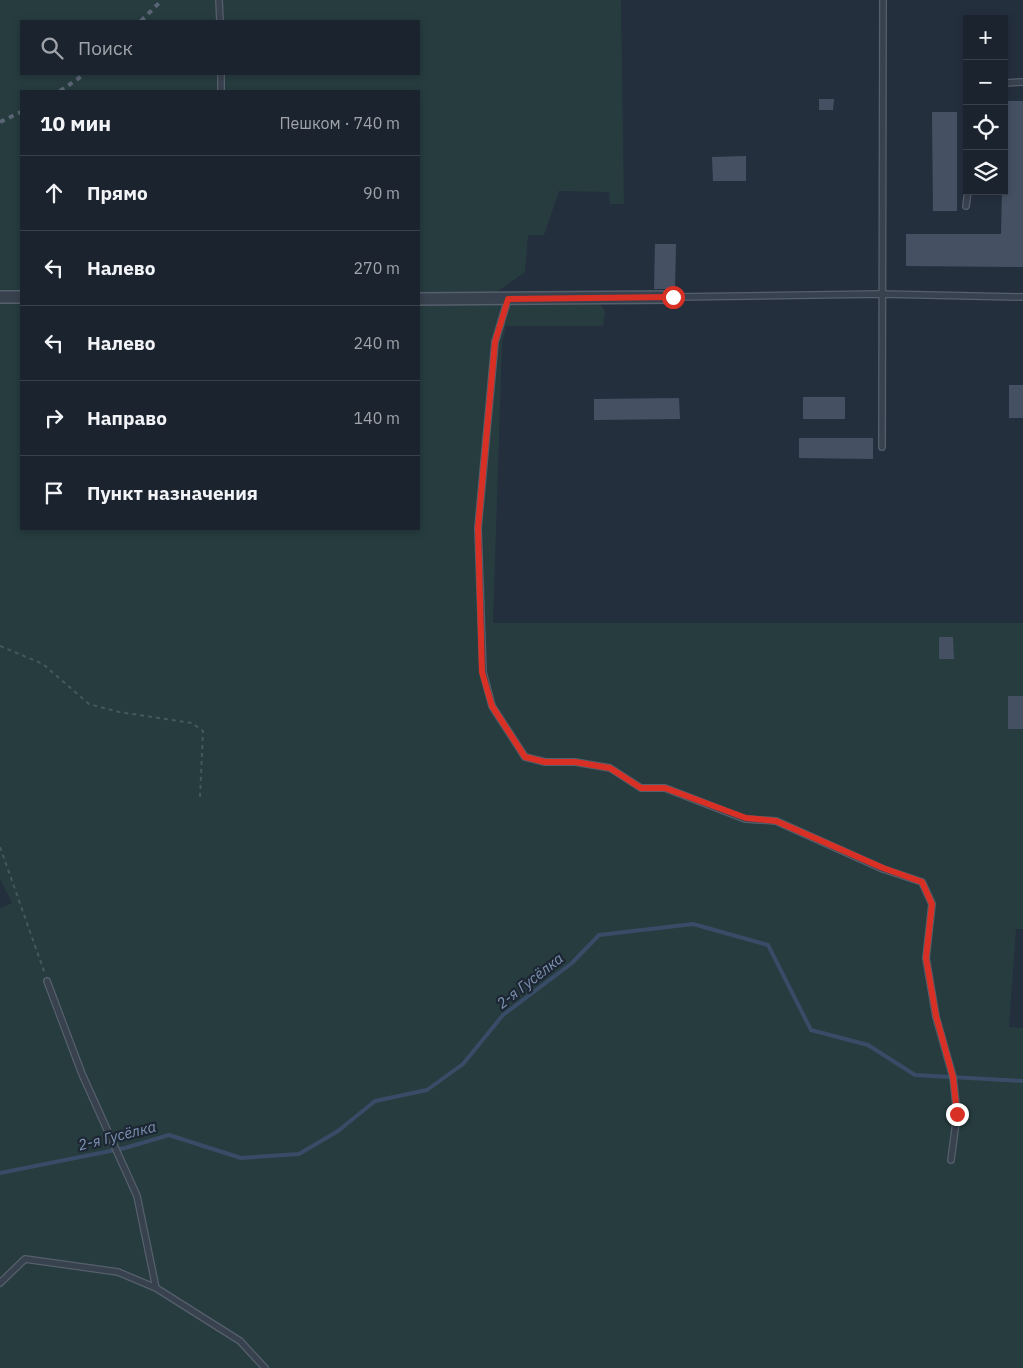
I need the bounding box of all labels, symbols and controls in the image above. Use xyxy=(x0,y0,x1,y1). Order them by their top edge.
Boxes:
map controls xyxy=(963,15,1008,195)
button: + xyxy=(963,15,1008,60)
search box xyxy=(20,20,420,75)
icon: search xyxy=(38,34,66,62)
text: Поиск xyxy=(78,36,133,60)
button: − xyxy=(963,60,1008,105)
button: locate xyxy=(963,105,1008,150)
text: 10 мин xyxy=(40,109,111,137)
text: Пешком · 740 m xyxy=(279,113,400,133)
button: layers xyxy=(963,150,1008,195)
icon: ahead xyxy=(40,179,68,207)
text: Прямо xyxy=(87,181,148,205)
text: 90 m xyxy=(363,183,400,203)
icon: left xyxy=(40,254,68,282)
text: Налево xyxy=(87,256,156,280)
text: 270 m xyxy=(353,258,400,278)
route start xyxy=(662,286,685,309)
icon: left xyxy=(40,329,68,357)
text: Налево xyxy=(87,331,156,355)
text: 240 m xyxy=(353,333,400,353)
icon: right xyxy=(40,404,68,432)
text: Направо xyxy=(87,406,167,430)
text: 140 m xyxy=(353,408,400,428)
icon: arrive xyxy=(40,479,68,507)
text: Пункт назначения xyxy=(87,481,258,505)
water label: 2-я Гусёлка xyxy=(492,948,567,1013)
route end xyxy=(946,1103,969,1126)
water label: 2-я Гусёлка xyxy=(76,1117,158,1154)

